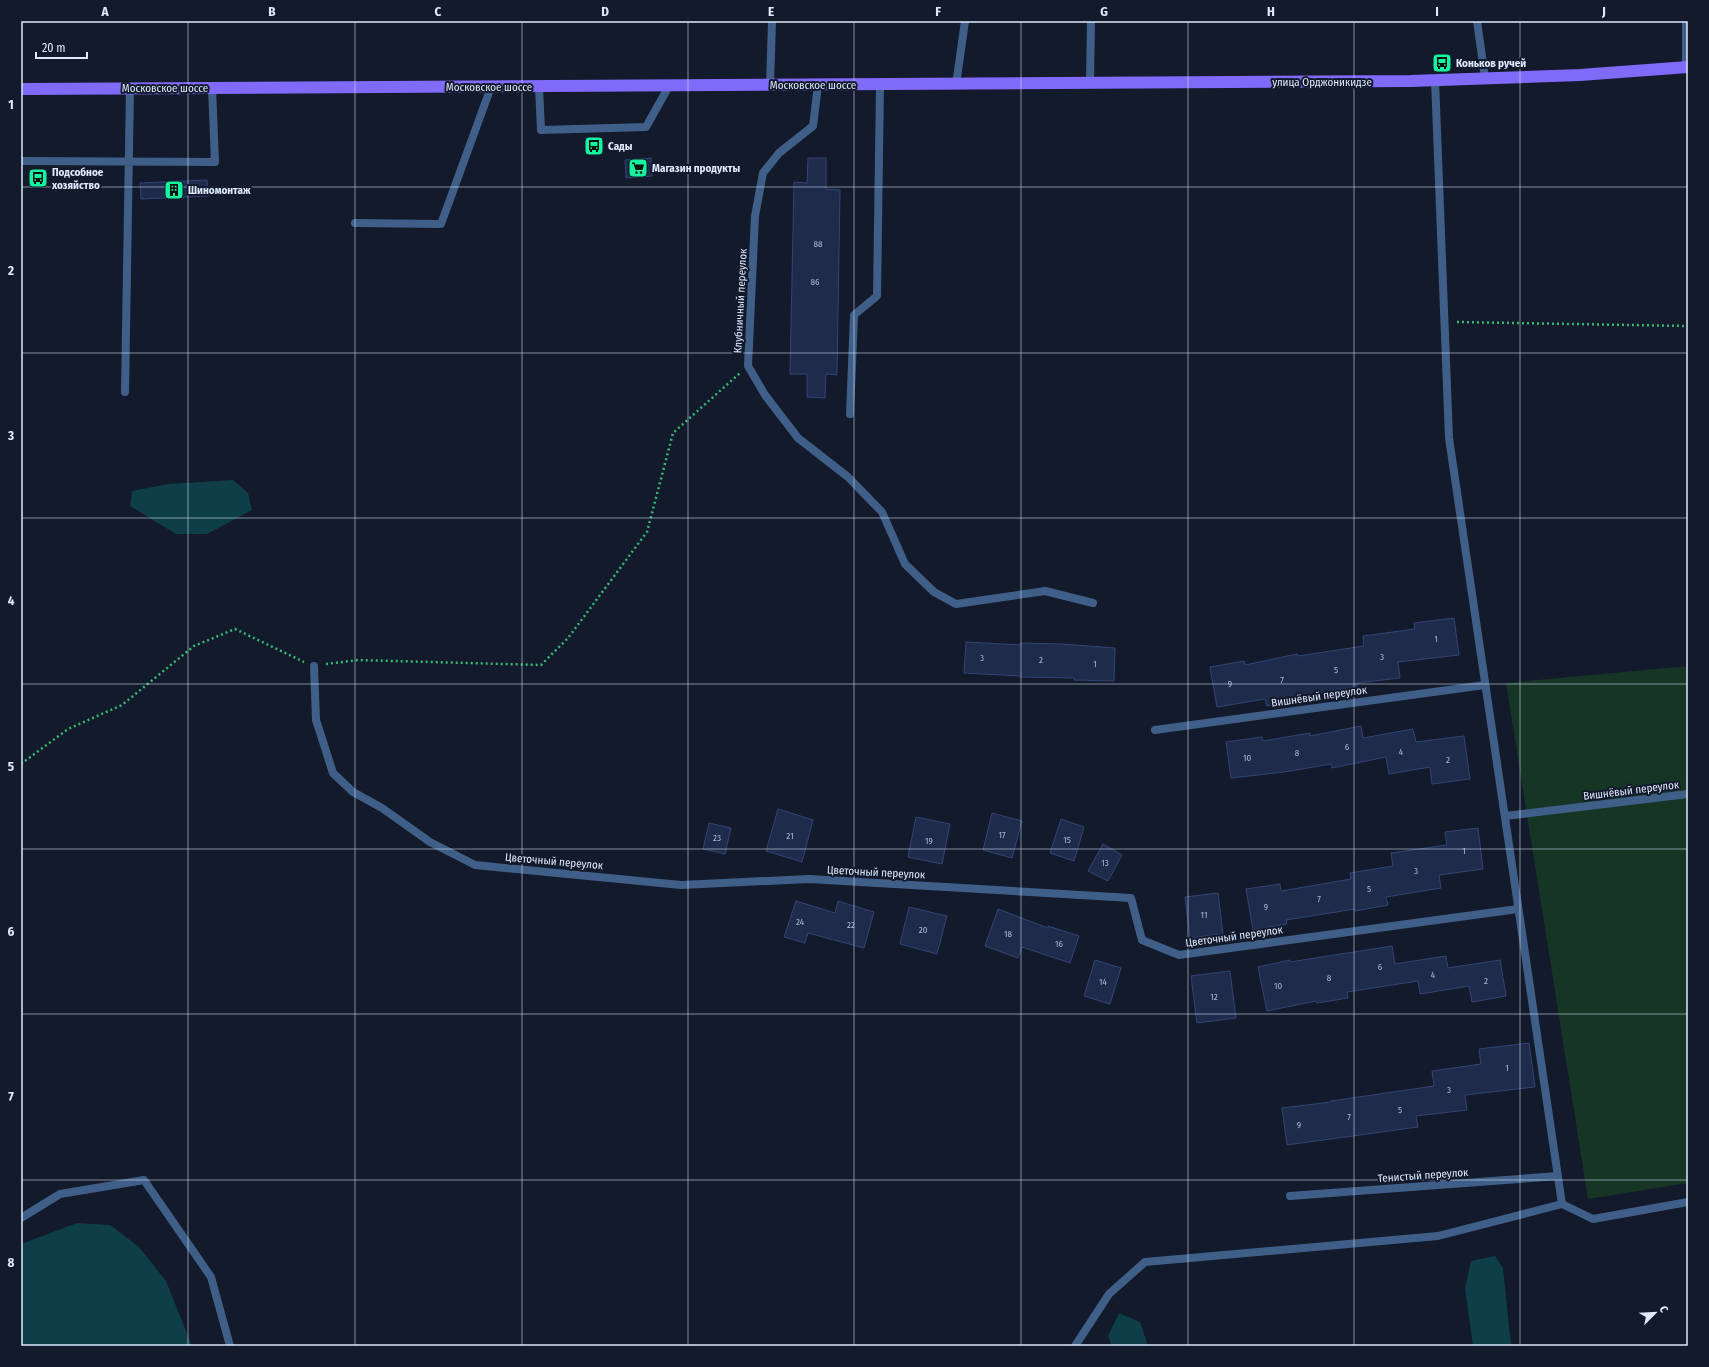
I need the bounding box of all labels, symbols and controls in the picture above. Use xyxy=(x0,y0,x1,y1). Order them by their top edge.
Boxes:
text: A xyxy=(100,4,109,19)
text: B xyxy=(268,4,276,19)
text: C xyxy=(435,4,442,19)
text: D xyxy=(601,4,609,19)
text: E xyxy=(768,4,774,19)
text: F xyxy=(935,4,941,19)
text: G xyxy=(1100,4,1108,19)
text: H xyxy=(1267,4,1275,19)
text: I xyxy=(1435,4,1439,19)
text: J xyxy=(1601,4,1606,19)
scale bar xyxy=(36,34,87,60)
text: 20 m xyxy=(42,41,66,55)
bus stop icon: Коньков ручей xyxy=(1431,52,1453,74)
place label: Коньков ручей xyxy=(1456,57,1526,70)
street label: улица Орджоникидзе xyxy=(1272,76,1372,89)
street label: Московское шоссе xyxy=(770,79,856,92)
street label: Московское шоссе xyxy=(446,81,532,94)
street label: Московское шоссе xyxy=(122,82,208,95)
text: 1 xyxy=(8,97,14,112)
bus stop icon: Сады xyxy=(583,135,605,157)
place label: Сады xyxy=(608,140,633,153)
supermarket icon: Магазин продукты xyxy=(627,157,649,179)
place label: Магазин продукты xyxy=(652,162,740,175)
place label: Подсобное хозяйство xyxy=(51,166,104,192)
bus stop icon: Подсобное хозяйство xyxy=(27,167,49,189)
building icon: Шиномонтаж xyxy=(163,179,185,201)
place label: Шиномонтаж xyxy=(188,184,251,197)
house number: 88 xyxy=(813,239,823,249)
street label: Клубничный переулок xyxy=(731,247,750,354)
text: 2 xyxy=(7,263,14,278)
house number: 86 xyxy=(811,277,820,287)
text: 3 xyxy=(7,428,14,443)
text: 4 xyxy=(8,593,15,608)
house number: 1 xyxy=(1434,634,1438,644)
house number: 3 xyxy=(1380,652,1384,662)
house number: 3 xyxy=(980,653,984,663)
house number: 2 xyxy=(1039,655,1043,665)
house number: 1 xyxy=(1093,659,1097,669)
house number: 5 xyxy=(1334,665,1338,675)
house number: 7 xyxy=(1280,675,1284,685)
house number: 9 xyxy=(1228,679,1232,689)
street label: Вишнёвый переулок xyxy=(1270,683,1368,710)
house number: 6 xyxy=(1345,742,1350,752)
house number: 4 xyxy=(1399,747,1404,757)
house number: 8 xyxy=(1295,748,1300,758)
house number: 10 xyxy=(1243,753,1251,763)
house number: 2 xyxy=(1446,755,1450,765)
text: 5 xyxy=(8,759,14,774)
street label: Вишнёвый переулок xyxy=(1582,778,1680,803)
house number: 17 xyxy=(998,830,1006,840)
house number: 21 xyxy=(786,831,794,841)
house number: 23 xyxy=(713,833,721,843)
house number: 15 xyxy=(1063,835,1071,845)
house number: 19 xyxy=(925,836,933,846)
house number: 1 xyxy=(1462,846,1466,856)
street label: Цветочный переулок xyxy=(504,851,604,872)
house number: 13 xyxy=(1101,858,1109,868)
street label: Цветочный переулок xyxy=(827,863,926,882)
house number: 3 xyxy=(1414,866,1418,876)
house number: 5 xyxy=(1367,884,1371,894)
house number: 7 xyxy=(1317,894,1321,904)
house number: 9 xyxy=(1264,902,1268,912)
house number: 11 xyxy=(1201,910,1207,920)
house number: 24 xyxy=(796,917,805,927)
house number: 22 xyxy=(847,920,855,930)
street label: Цветочный переулок xyxy=(1185,923,1284,950)
text: 6 xyxy=(8,924,15,939)
house number: 20 xyxy=(919,925,928,935)
house number: 18 xyxy=(1004,929,1013,939)
house number: 16 xyxy=(1055,939,1064,949)
house number: 6 xyxy=(1378,962,1383,972)
house number: 4 xyxy=(1431,970,1436,980)
house number: 8 xyxy=(1327,973,1332,983)
house number: 2 xyxy=(1484,976,1488,986)
house number: 14 xyxy=(1099,977,1108,987)
house number: 10 xyxy=(1274,981,1282,991)
house number: 12 xyxy=(1210,992,1218,1002)
house number: 1 xyxy=(1505,1063,1509,1073)
house number: 3 xyxy=(1447,1085,1451,1095)
text: 7 xyxy=(8,1089,14,1104)
house number: 5 xyxy=(1398,1105,1402,1115)
house number: 7 xyxy=(1347,1112,1351,1122)
house number: 9 xyxy=(1297,1120,1301,1130)
street label: Тенистый переулок xyxy=(1377,1166,1469,1185)
text: 8 xyxy=(8,1255,15,1270)
north arrow xyxy=(1635,1293,1675,1333)
text: С xyxy=(1657,1304,1671,1315)

